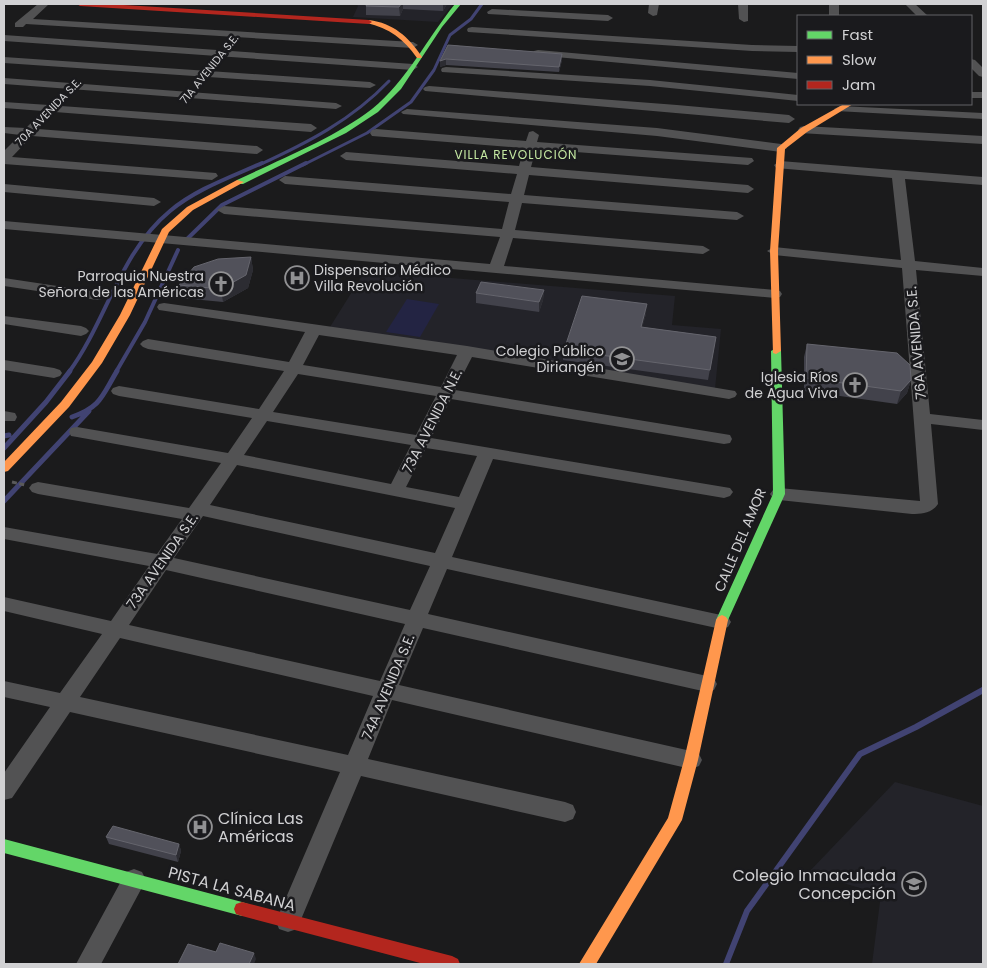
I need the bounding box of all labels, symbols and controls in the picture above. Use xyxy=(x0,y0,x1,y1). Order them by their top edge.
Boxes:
legend xyxy=(797,15,972,105)
text: Fast xyxy=(842,24,873,45)
street label: 71A AVENIDA S.E. xyxy=(176,31,242,107)
text: Slow xyxy=(842,49,877,70)
street label: 70A AVENIDA S.E. xyxy=(11,74,85,150)
text: Jam xyxy=(842,74,876,95)
district label: VILLA REVOLUCIÓN xyxy=(454,146,578,163)
place label: Dispensario Médico Villa Revolución xyxy=(314,260,451,296)
hospital icon: Dispensario Médico Villa Revolución xyxy=(284,265,310,291)
place label: Parroquia Nuestra Señora de las Américas xyxy=(38,266,204,302)
church icon: Parroquia Nuestra Señora de las Américas xyxy=(208,271,234,297)
street label: 76A AVENIDA S.E. xyxy=(901,286,931,400)
place label: Colegio Público Diriangén xyxy=(496,341,604,377)
school or university icon: Colegio Público Diriangén xyxy=(609,346,635,372)
street label: 73A AVENIDA N.E. xyxy=(397,365,467,477)
place label: Iglesia Ríos de Agua Viva xyxy=(745,367,838,403)
church icon: Iglesia Ríos de Agua Viva xyxy=(842,372,868,398)
street label: CALLE DEL AMOR xyxy=(709,485,771,595)
street label: 73A AVENIDA S.E. xyxy=(121,509,203,613)
street label: 74A AVENIDA S.E. xyxy=(357,631,419,743)
place label: Clínica Las Américas xyxy=(218,807,303,848)
hospital icon: Clínica Las Américas xyxy=(187,814,213,840)
street label: PISTA LA SABANA xyxy=(166,861,298,917)
place label: Colegio Inmaculada Concepción xyxy=(732,864,896,905)
school or university icon: Colegio Inmaculada Concepción xyxy=(901,871,927,897)

